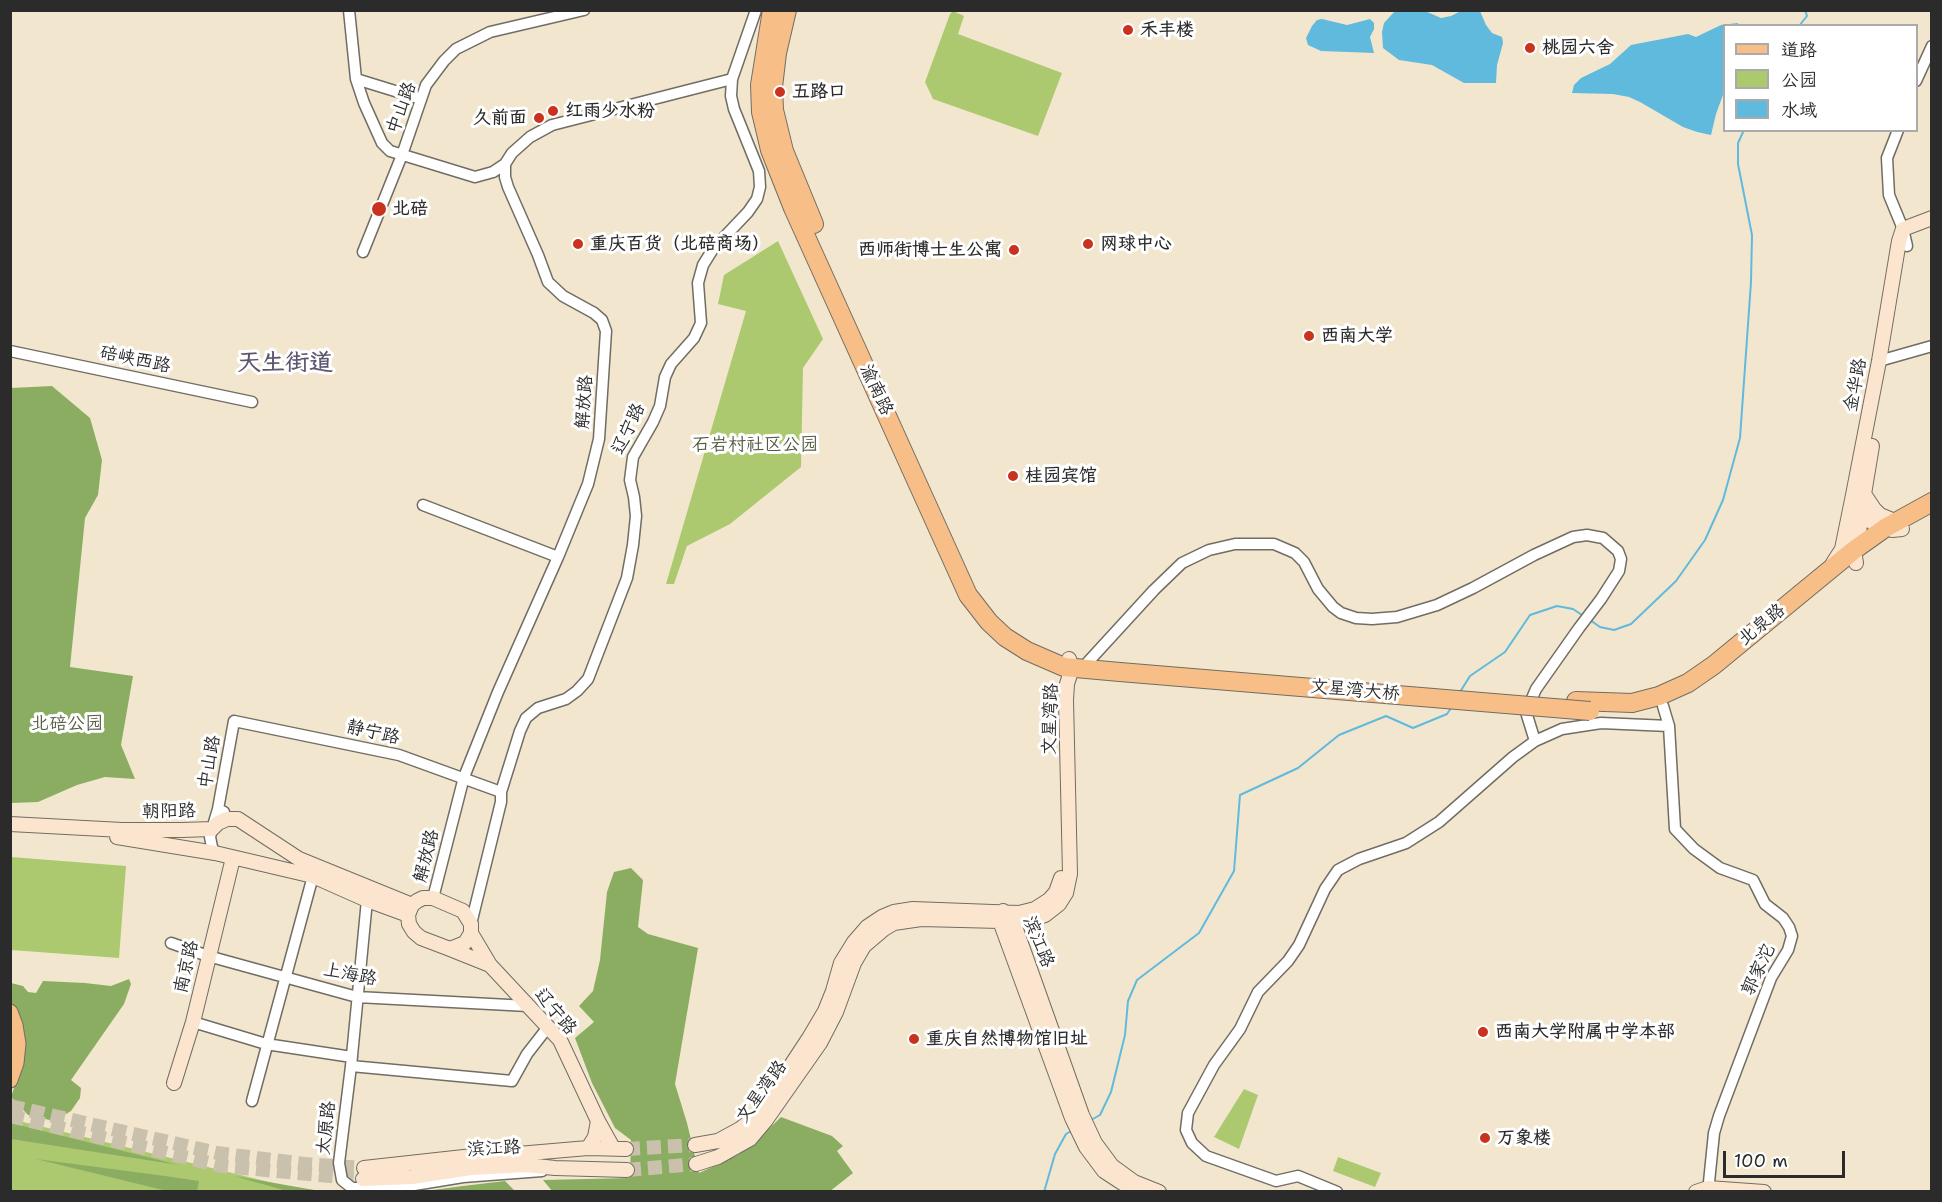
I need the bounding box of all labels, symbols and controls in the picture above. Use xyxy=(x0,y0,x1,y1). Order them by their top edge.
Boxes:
place label: 禾丰楼 xyxy=(1140,19,1194,41)
marker: 禾丰楼 xyxy=(1121,23,1135,37)
legend xyxy=(1723,24,1918,132)
place label: 桃园六舍 xyxy=(1542,37,1614,59)
text: 道路 xyxy=(1781,38,1817,62)
marker: 桃园六舍 xyxy=(1523,41,1537,55)
text: 公园 xyxy=(1781,68,1817,92)
street label: 中山路 xyxy=(383,79,421,137)
place label: 五路口 xyxy=(792,81,846,103)
marker: 五路口 xyxy=(773,85,787,99)
text: 水域 xyxy=(1781,98,1817,122)
place label: 红雨少水粉 xyxy=(565,100,655,122)
marker: 红雨少水粉 xyxy=(546,104,560,118)
place label: 久前面 xyxy=(473,107,527,129)
marker: 久前面 xyxy=(532,111,546,125)
place label: 北碚 xyxy=(392,198,428,220)
marker: 北碚 xyxy=(370,200,388,218)
place label: 重庆百货（北碚商场） xyxy=(590,233,770,255)
place label: 网球中心 xyxy=(1100,233,1172,255)
marker: 重庆百货（北碚商场） xyxy=(571,237,585,251)
marker: 网球中心 xyxy=(1081,237,1095,251)
place label: 西师街博士生公寓 xyxy=(858,239,1002,261)
marker: 西师街博士生公寓 xyxy=(1007,243,1021,257)
place label: 西南大学 xyxy=(1321,325,1393,347)
marker: 西南大学 xyxy=(1302,329,1316,343)
street label: 碚峡西路 xyxy=(98,342,172,378)
district label: 天生街道 xyxy=(237,350,333,378)
street label: 金华路 xyxy=(1840,356,1872,414)
street label: 渝南路 xyxy=(855,361,897,419)
street label: 解放路 xyxy=(572,374,598,430)
street label: 辽宁路 xyxy=(608,400,650,458)
park label: 石岩村社区公园 xyxy=(692,434,818,456)
place label: 桂园宾馆 xyxy=(1025,465,1097,487)
marker: 桂园宾馆 xyxy=(1006,469,1020,483)
street label: 北泉路 xyxy=(1734,600,1790,650)
street label: 文星湾大桥 xyxy=(1309,676,1401,706)
street label: 文星湾路 xyxy=(1039,683,1063,755)
park label: 北碚公园 xyxy=(31,713,103,735)
street label: 静宁路 xyxy=(344,716,402,750)
street label: 中山路 xyxy=(195,734,225,790)
street label: 朝阳路 xyxy=(142,801,196,823)
street label: 解放路 xyxy=(410,827,444,885)
street label: 滨江路 xyxy=(1018,913,1058,971)
street label: 南京路 xyxy=(170,938,204,996)
street label: 郭家沱 xyxy=(1738,941,1780,999)
street label: 上海路 xyxy=(321,959,379,991)
street label: 辽宁路 xyxy=(529,984,581,1040)
place label: 西南大学附属中学本部 xyxy=(1495,1021,1675,1043)
marker: 西南大学附属中学本部 xyxy=(1476,1025,1490,1039)
place label: 重庆自然博物馆旧址 xyxy=(926,1028,1088,1050)
marker: 重庆自然博物馆旧址 xyxy=(907,1032,921,1046)
street label: 文星湾路 xyxy=(732,1057,792,1127)
street label: 太原路 xyxy=(313,1100,341,1156)
place label: 万象楼 xyxy=(1497,1127,1551,1149)
marker: 万象楼 xyxy=(1478,1131,1492,1145)
street label: 滨江路 xyxy=(466,1137,522,1161)
scale bar xyxy=(1726,1139,1848,1177)
text: 100 m xyxy=(1734,1149,1788,1173)

